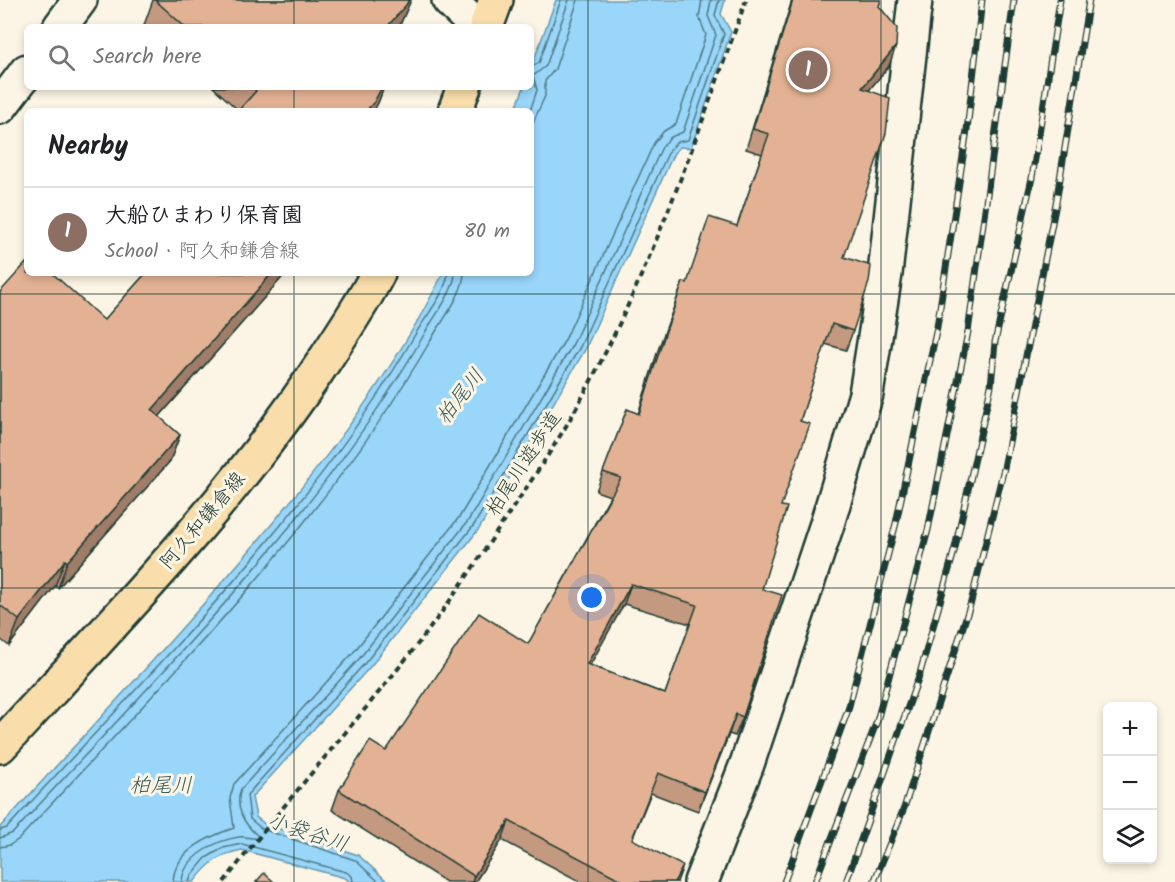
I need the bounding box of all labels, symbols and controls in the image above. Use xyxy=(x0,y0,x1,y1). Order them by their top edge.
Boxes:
search box xyxy=(24,24,534,90)
text: Search here xyxy=(93,40,201,75)
icon: search xyxy=(45,41,78,74)
pin: 1 xyxy=(788,48,828,92)
text: Nearby xyxy=(48,126,128,168)
text: 大船ひまわり保育園 xyxy=(105,199,303,234)
text: 1 xyxy=(64,216,71,248)
text: 80 m xyxy=(464,216,510,248)
text: School · 阿久和鎌倉線 xyxy=(105,236,299,268)
water label: 柏尾川 xyxy=(429,362,494,432)
street label: 柏尾川遊歩道 xyxy=(479,405,571,523)
street label: 阿久和鎌倉線 xyxy=(153,465,254,578)
your location xyxy=(577,583,606,612)
map controls xyxy=(1103,702,1157,864)
button: + xyxy=(1103,702,1157,756)
button: − xyxy=(1103,756,1157,810)
water label: 柏尾川 xyxy=(130,770,193,803)
water label: 小袋谷川 xyxy=(262,805,353,862)
button: layers xyxy=(1103,810,1157,864)

